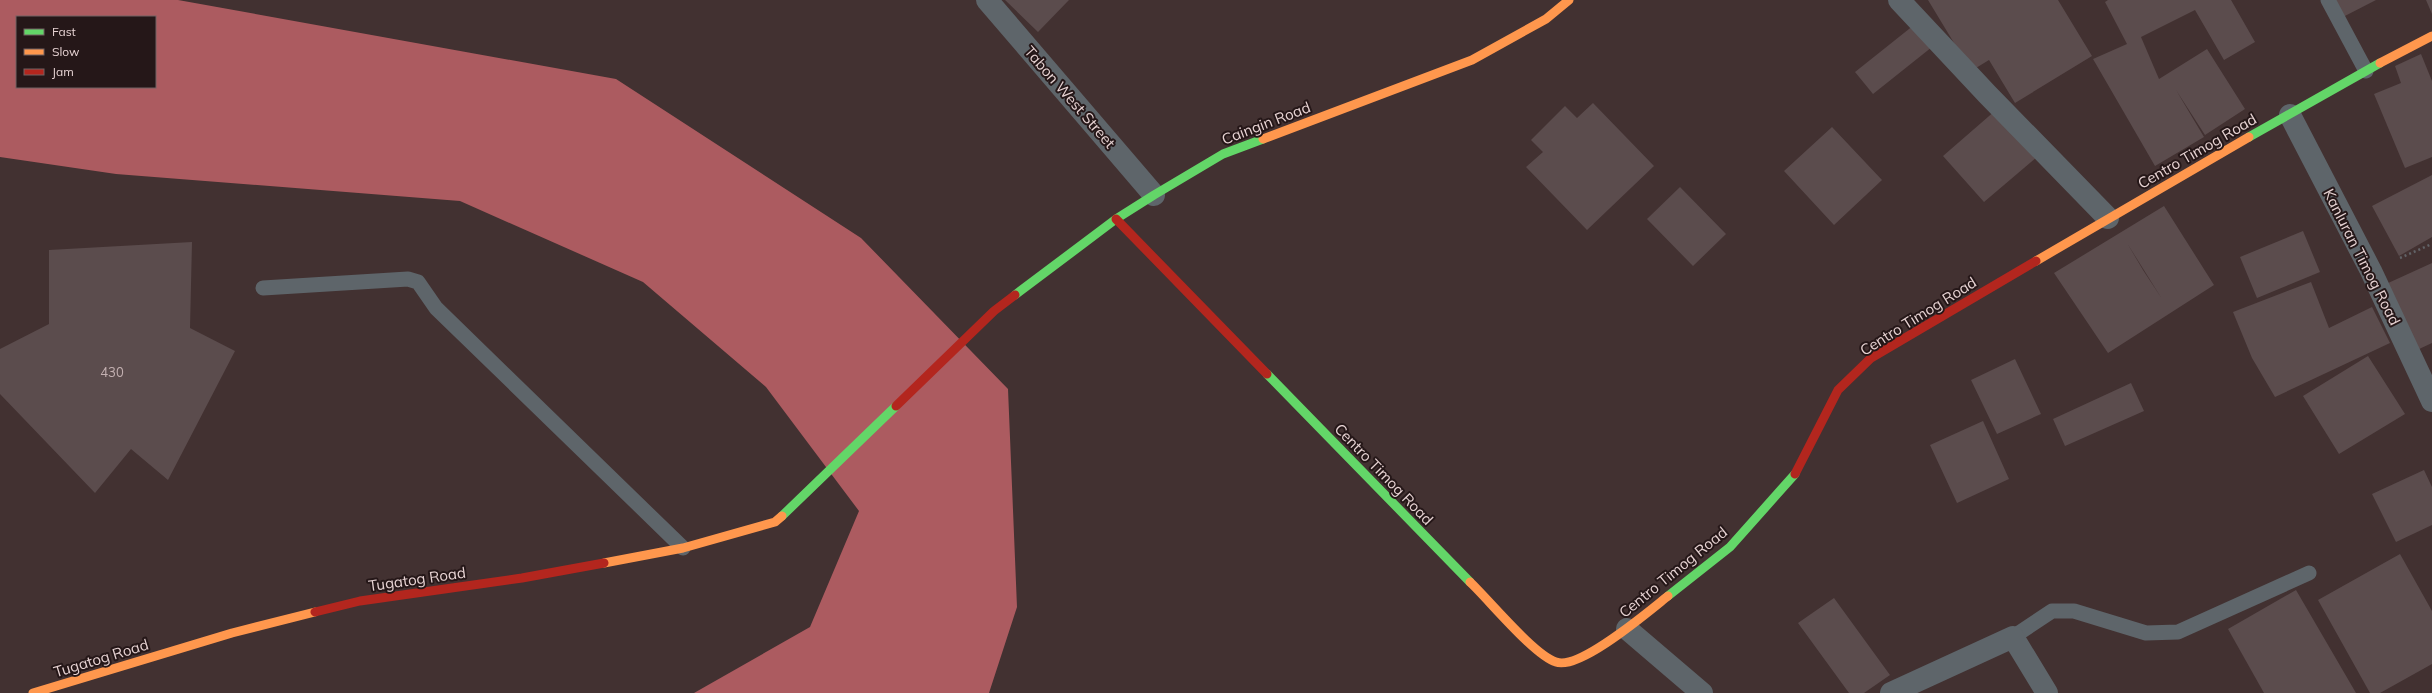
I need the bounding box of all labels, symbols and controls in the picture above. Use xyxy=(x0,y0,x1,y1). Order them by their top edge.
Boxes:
legend xyxy=(16,16,156,88)
text: Fast xyxy=(52,24,76,39)
street label: Tabon West Street xyxy=(1020,42,1120,152)
text: Slow xyxy=(52,44,80,59)
text: Jam xyxy=(52,64,74,79)
street label: Caingin Road xyxy=(1219,97,1313,149)
street label: Centro Timog Road xyxy=(2134,109,2260,193)
street label: Kanluran Timog Road xyxy=(2319,186,2405,328)
street label: Centro Timog Road xyxy=(1856,272,1980,360)
house number: 430 xyxy=(100,364,124,380)
street label: Centro Timog Road xyxy=(1331,419,1437,529)
street label: Centro Timog Road xyxy=(1615,522,1731,622)
street label: Tugatog Road xyxy=(367,563,467,595)
street label: Tugatog Road xyxy=(51,635,151,681)

